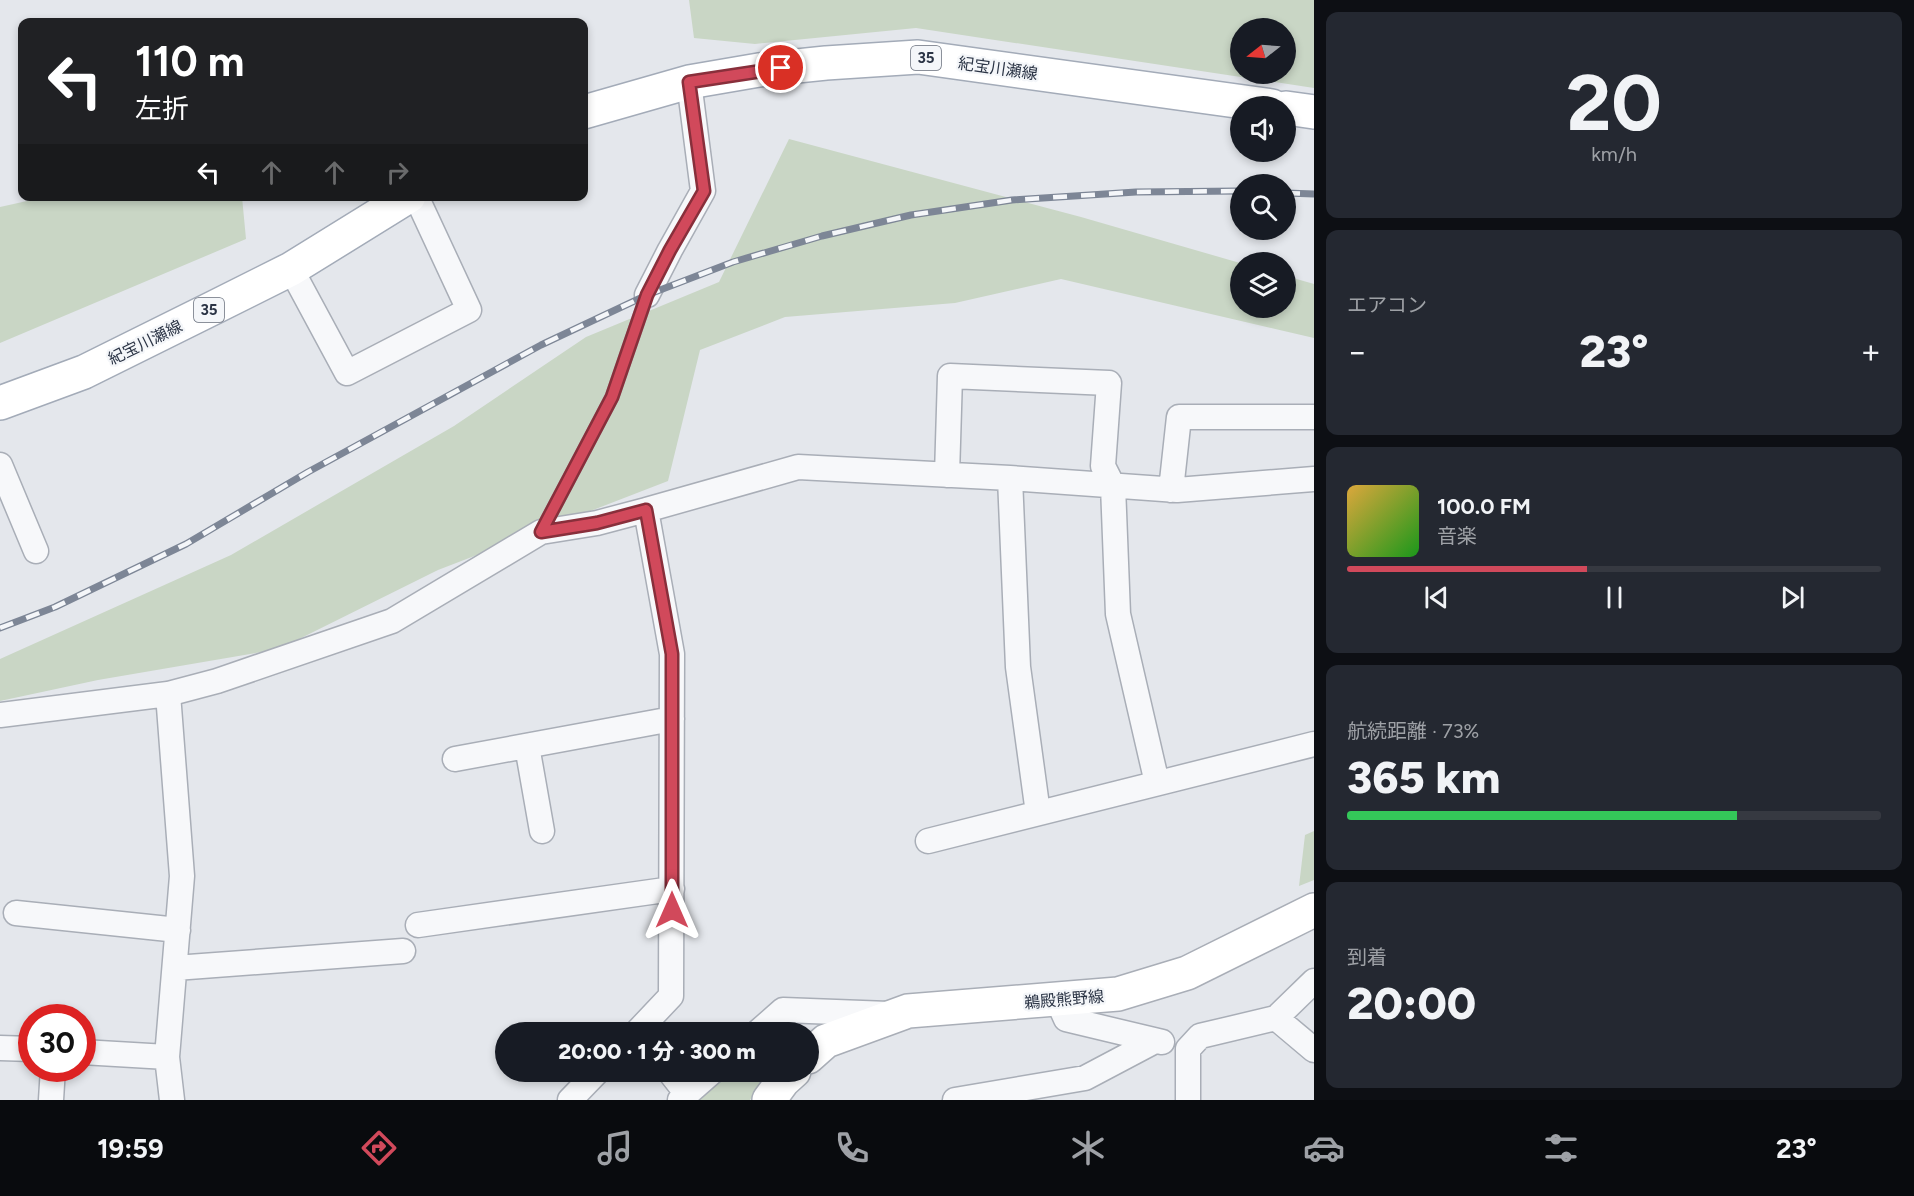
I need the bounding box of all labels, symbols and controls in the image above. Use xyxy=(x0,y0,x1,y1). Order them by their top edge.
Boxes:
north arrow xyxy=(1230,18,1296,84)
map controls xyxy=(1230,18,1296,318)
text: 110 m xyxy=(135,36,244,87)
icon: left xyxy=(36,42,114,120)
pin xyxy=(755,42,806,93)
road number: 35 xyxy=(911,46,941,70)
icon: arrive xyxy=(764,51,797,84)
street label: 紀宝川瀬線 xyxy=(957,54,1039,83)
text: 20 xyxy=(1566,56,1662,150)
text: 左折 xyxy=(135,92,189,125)
button: sound xyxy=(1230,96,1296,162)
text: km/h xyxy=(1591,142,1637,166)
icon: left xyxy=(192,156,225,189)
icon: ahead xyxy=(255,156,288,189)
icon: ahead xyxy=(318,156,351,189)
icon: right xyxy=(381,156,414,189)
button: search xyxy=(1230,174,1296,240)
button: layers xyxy=(1230,252,1296,318)
text: エアコン xyxy=(1347,293,1427,317)
road number: 35 xyxy=(194,298,224,322)
street label: 紀宝川瀬線 xyxy=(105,316,185,369)
text: 23° xyxy=(1580,324,1648,378)
text: − xyxy=(1347,332,1368,371)
text: + xyxy=(1860,332,1881,371)
text: 100.0 FM xyxy=(1437,493,1531,520)
text: 音楽 xyxy=(1437,524,1477,548)
icon: previous xyxy=(1420,581,1453,614)
icon: pause xyxy=(1598,581,1631,614)
icon: next xyxy=(1776,581,1809,614)
text: 航続距離 · 73% xyxy=(1347,719,1479,743)
text: 365 km xyxy=(1347,750,1500,804)
position arrow xyxy=(640,878,704,942)
text: 到着 xyxy=(1347,945,1387,969)
text: 20:00 xyxy=(1347,976,1476,1030)
street label: 鵜殿熊野線 xyxy=(1023,987,1105,1012)
speed limit sign: 30 xyxy=(18,1004,96,1082)
text: 20:00 · 1 分 · 300 m xyxy=(558,1038,756,1065)
icon: directions xyxy=(358,1127,400,1169)
icon: music xyxy=(594,1127,636,1169)
icon: phone xyxy=(831,1127,873,1169)
icon: climate xyxy=(1067,1127,1109,1169)
icon: car xyxy=(1303,1127,1345,1169)
icon: filters xyxy=(1540,1127,1582,1169)
text: 19:59 xyxy=(97,1132,164,1165)
text: 23° xyxy=(1776,1132,1817,1165)

